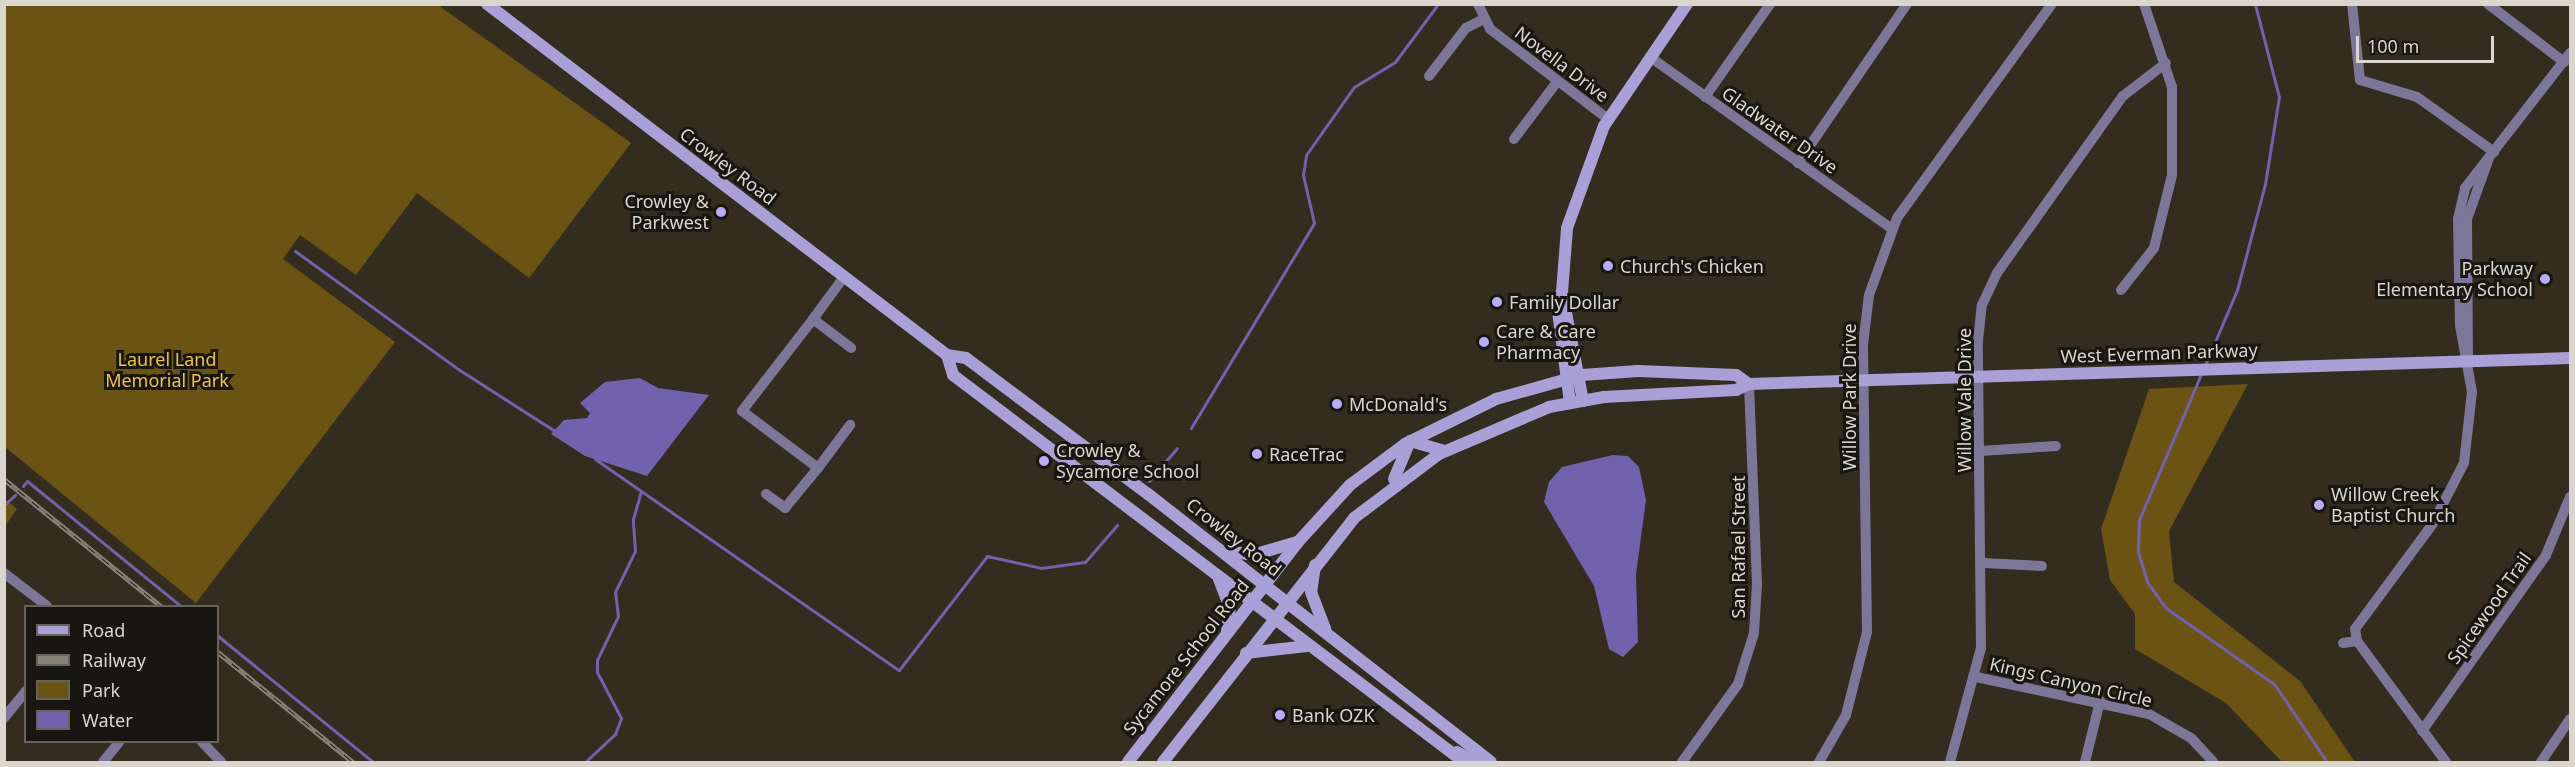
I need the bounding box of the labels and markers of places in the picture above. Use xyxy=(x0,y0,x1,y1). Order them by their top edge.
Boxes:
place label: Crowley & Parkwest xyxy=(624,191,709,234)
marker: Crowley & Parkwest xyxy=(714,205,728,219)
place label: Church's Chicken xyxy=(1620,255,1764,277)
place label: Parkway Elementary School xyxy=(2376,258,2533,300)
marker: Church's Chicken xyxy=(1601,259,1615,273)
marker: Parkway Elementary School xyxy=(2538,272,2552,286)
place label: Family Dollar xyxy=(1509,291,1619,313)
marker: Family Dollar xyxy=(1490,295,1504,309)
place label: Care & Care Pharmacy xyxy=(1496,321,1596,364)
marker: Care & Care Pharmacy xyxy=(1477,335,1491,349)
place label: McDonald's xyxy=(1349,393,1447,415)
marker: McDonald's xyxy=(1330,397,1344,411)
place label: Crowley & Sycamore School xyxy=(1056,440,1199,482)
place label: RaceTrac xyxy=(1269,443,1344,465)
marker: RaceTrac xyxy=(1250,447,1264,461)
marker: Crowley & Sycamore School xyxy=(1037,454,1051,468)
place label: Willow Creek Baptist Church xyxy=(2331,484,2455,526)
marker: Willow Creek Baptist Church xyxy=(2312,498,2326,512)
place label: Bank OZK xyxy=(1292,704,1375,726)
marker: Bank OZK xyxy=(1273,708,1287,722)

